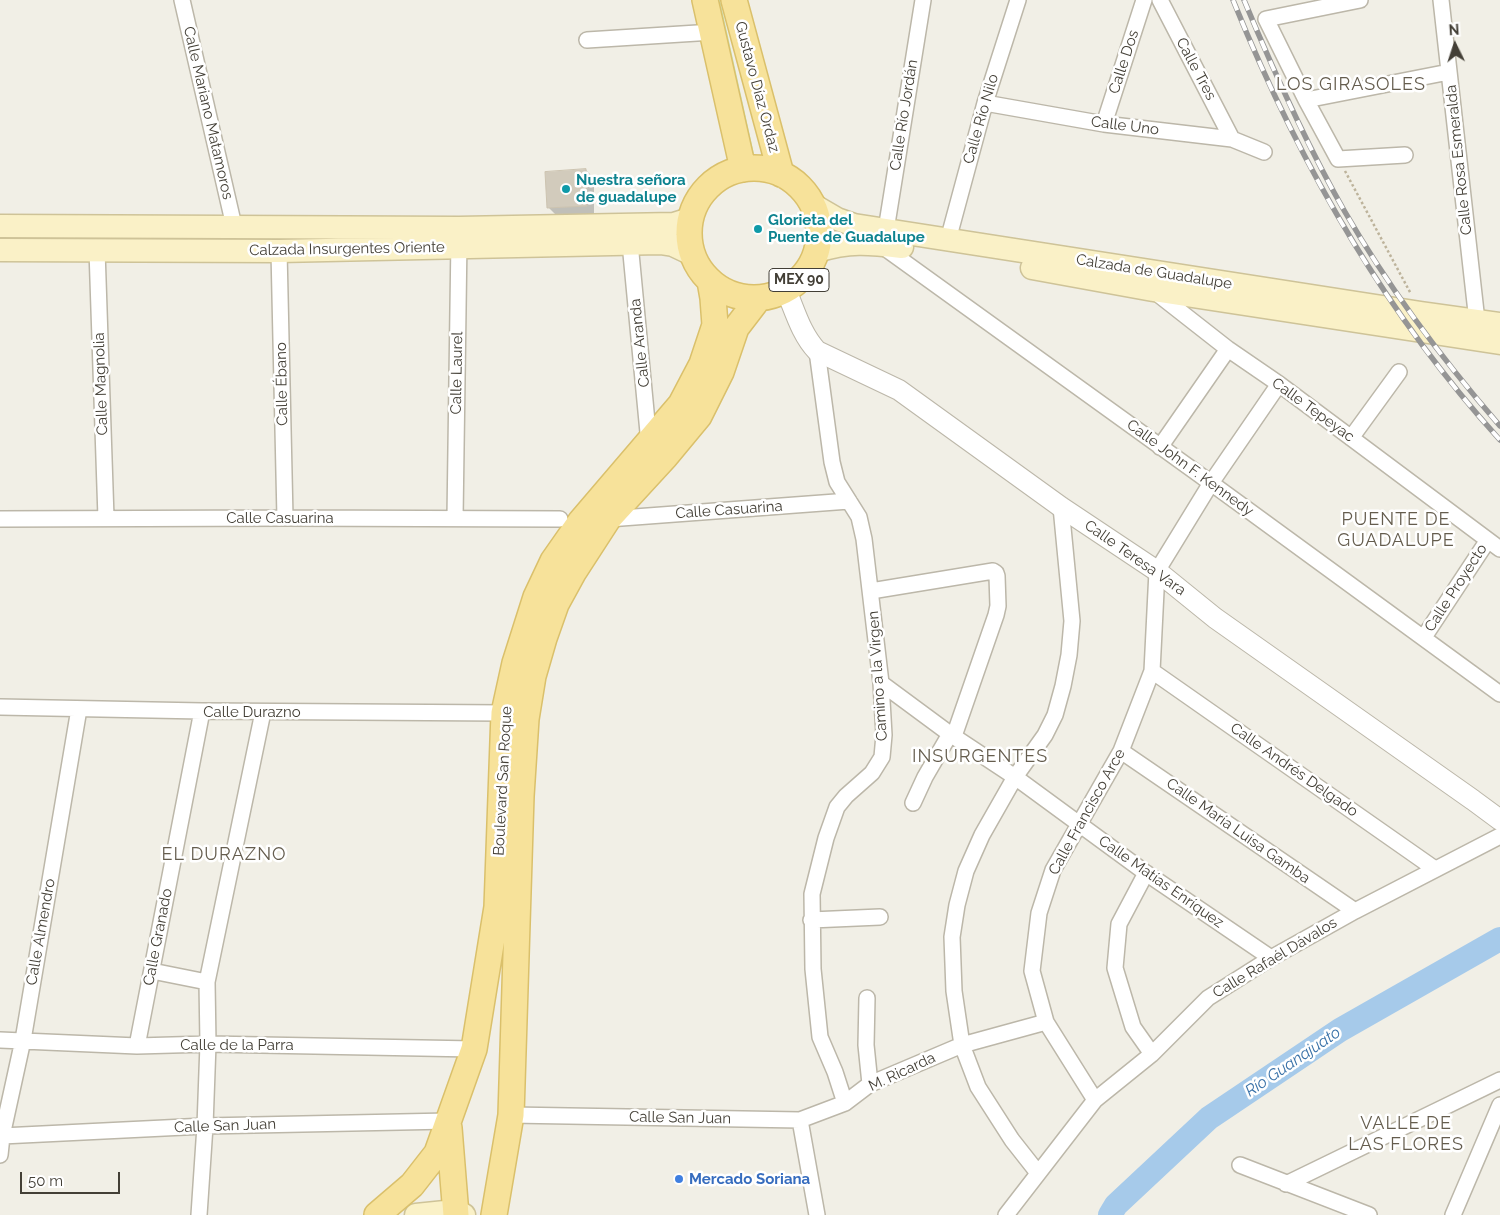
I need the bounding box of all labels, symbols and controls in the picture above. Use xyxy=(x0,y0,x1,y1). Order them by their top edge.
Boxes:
street label: Gustavo Díaz Ordaz xyxy=(731,20,783,154)
north arrow xyxy=(1430,20,1480,70)
text: N xyxy=(1448,22,1460,38)
street label: Calle Mariano Matamoros xyxy=(179,25,237,201)
street label: Calle Dos xyxy=(1105,28,1143,96)
street label: Calle Tres xyxy=(1172,35,1220,103)
street label: Calle Río Jordán xyxy=(886,58,922,172)
street label: Calle Río Nilo xyxy=(960,72,1002,166)
district label: LOS GIRASOLES xyxy=(1274,74,1428,96)
street label: Calle Rosa Esmeralda xyxy=(1442,84,1476,236)
street label: Calle Uno xyxy=(1090,113,1160,139)
place label: Nuestra señora de guadalupe xyxy=(576,171,686,206)
marker: Nuestra señora de guadalupe xyxy=(560,183,572,195)
place label: Glorieta del Puente de Guadalupe xyxy=(768,211,925,246)
marker: Glorieta del Puente de Guadalupe xyxy=(752,223,764,235)
street label: Calzada Insurgentes Oriente xyxy=(249,238,445,260)
street label: Calzada de Guadalupe xyxy=(1075,251,1233,293)
road number: MEX 90 xyxy=(769,268,829,292)
street label: Calle Aranda xyxy=(626,298,654,388)
street label: Calle Laurel xyxy=(447,331,467,415)
street label: Calle Magnolia xyxy=(90,332,112,436)
street label: Calle Ébano xyxy=(272,342,292,426)
street label: Calle Tepeyac xyxy=(1268,374,1358,446)
street label: Calle John F. Kennedy xyxy=(1123,416,1257,520)
street label: Calle Casuarina xyxy=(675,497,783,523)
street label: Calle Casuarina xyxy=(226,509,334,527)
district label: PUENTE DE GUADALUPE xyxy=(1336,509,1456,552)
street label: Calle Teresa Vara xyxy=(1081,516,1189,600)
street label: Calle Proyecto xyxy=(1421,541,1491,635)
street label: Camino a la Virgen xyxy=(864,610,892,742)
street label: Calle Durazno xyxy=(203,703,301,721)
street label: Boulevard San Roque xyxy=(490,706,516,856)
street label: Calle Andrés Delgado xyxy=(1227,719,1361,821)
district label: INSURGENTES xyxy=(911,746,1049,768)
street label: Calle Francisco Arce xyxy=(1045,746,1129,878)
street label: Calle María Luisa Gamba xyxy=(1163,774,1313,888)
street label: Calle Matías Enríquez xyxy=(1095,832,1227,932)
district label: EL DURAZNO xyxy=(160,844,288,866)
street label: Calle Almendro xyxy=(23,877,59,987)
street label: Calle Granado xyxy=(140,887,176,987)
street label: Calle Rafaél Dávalos xyxy=(1210,914,1340,1002)
water label: Río Guanajuato xyxy=(1242,1023,1344,1101)
street label: Calle de la Parra xyxy=(180,1036,294,1054)
street label: M. Ricarda xyxy=(866,1049,938,1095)
street label: Calle San Juan xyxy=(629,1108,731,1128)
district label: VALLE DE LAS FLORES xyxy=(1347,1113,1465,1156)
street label: Calle San Juan xyxy=(174,1115,276,1137)
scale bar xyxy=(22,1162,122,1194)
place label: Mercado Soriana xyxy=(689,1170,810,1188)
text: 50 m xyxy=(28,1172,63,1190)
marker: Mercado Soriana xyxy=(673,1173,685,1185)

